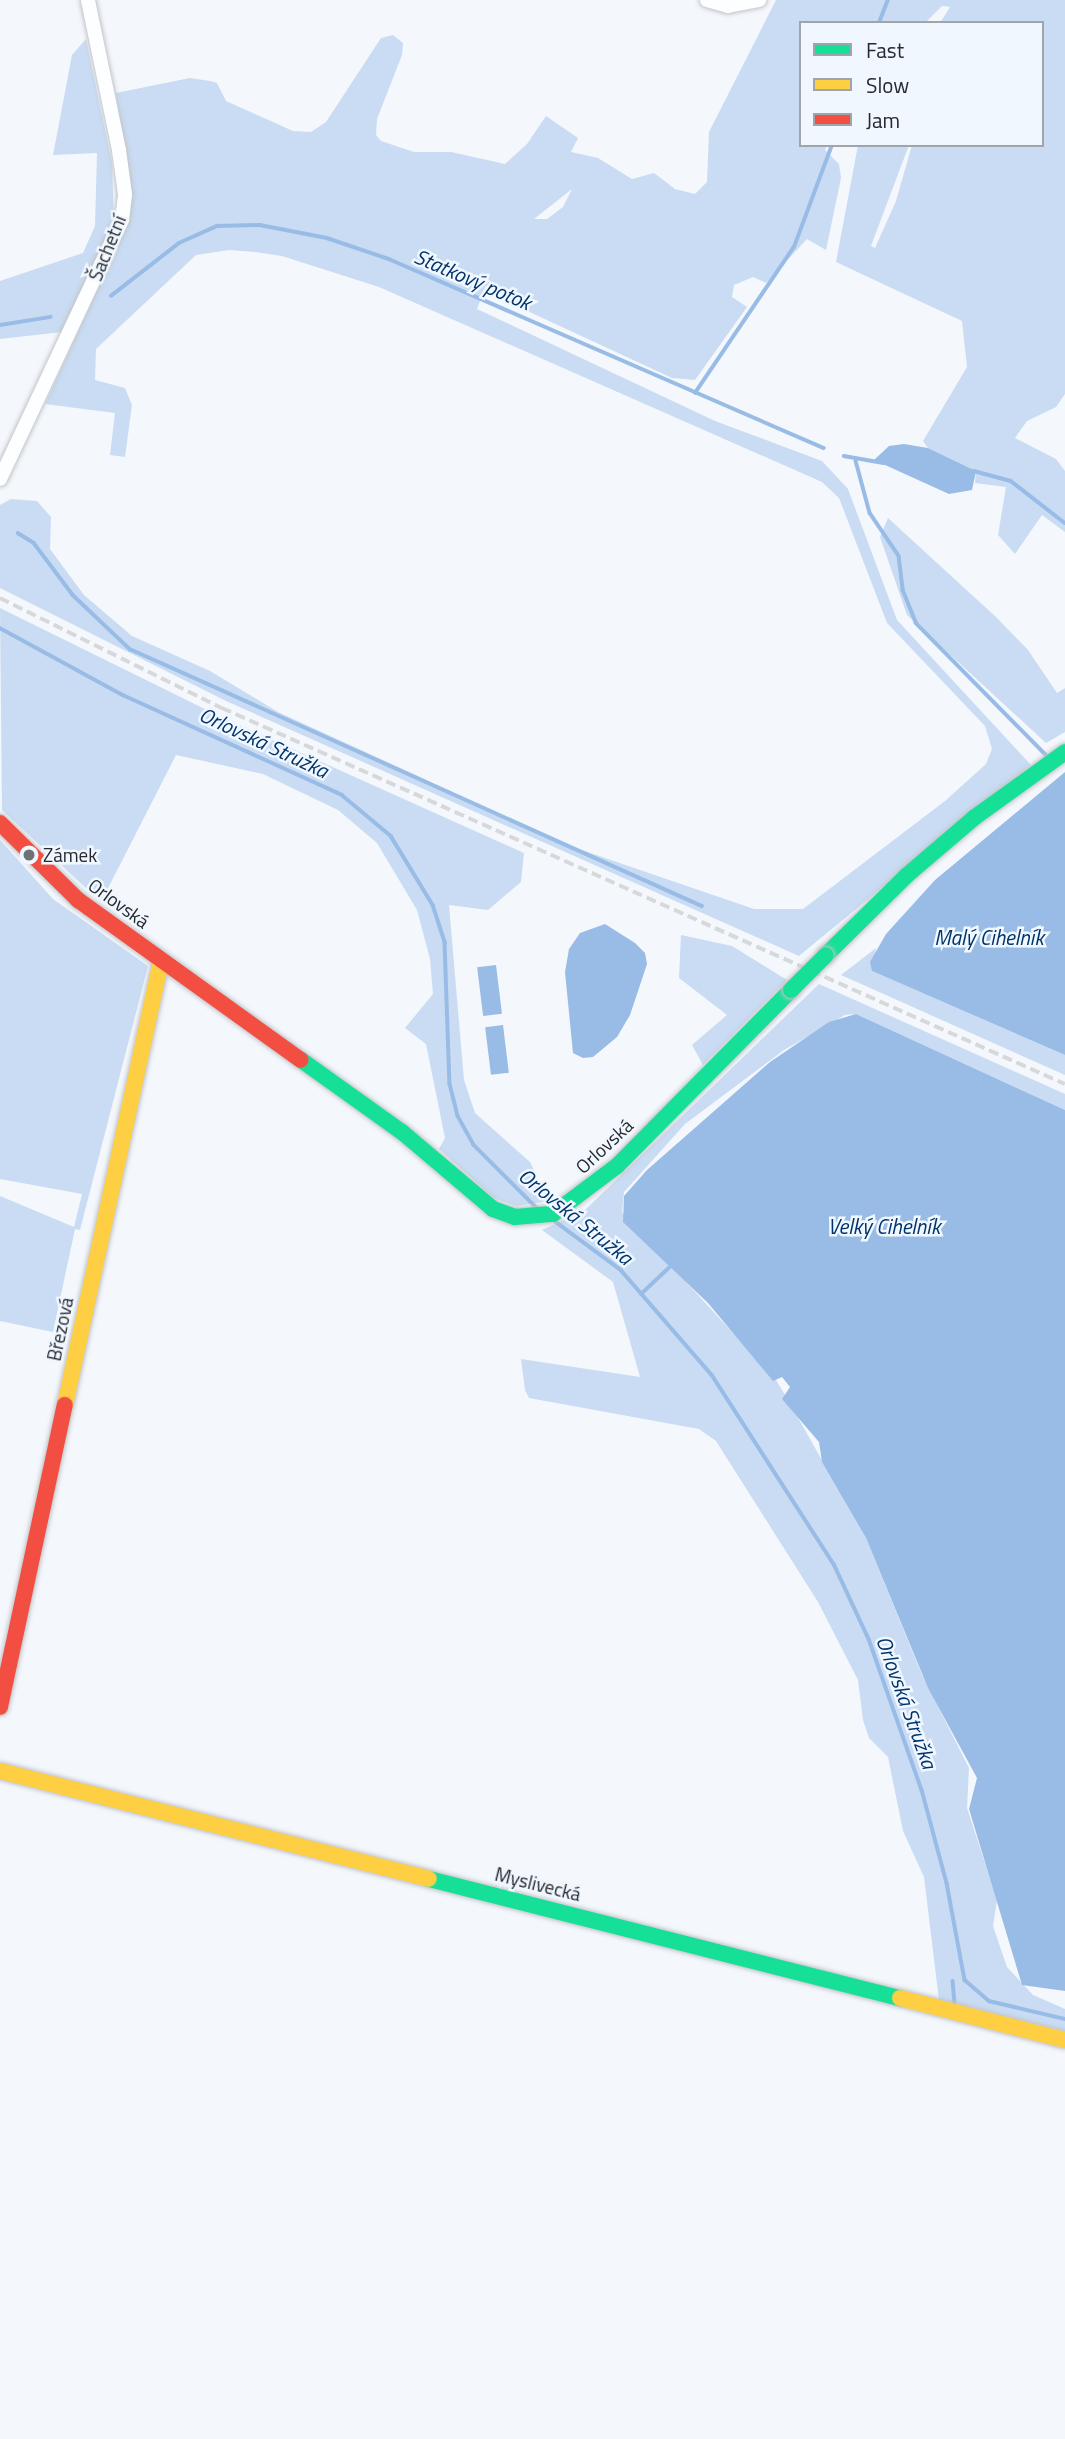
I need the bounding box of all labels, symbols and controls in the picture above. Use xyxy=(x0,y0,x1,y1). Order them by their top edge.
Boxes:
legend xyxy=(799,21,1044,147)
text: Fast xyxy=(866,34,904,66)
text: Slow xyxy=(866,69,909,101)
text: Jam xyxy=(866,104,900,136)
street label: Šachetní xyxy=(84,212,130,284)
water label: Statkový potok xyxy=(411,243,535,315)
water label: Orlovská Stružka xyxy=(195,701,333,783)
place label: Zámek xyxy=(43,844,97,866)
marker: Zámek xyxy=(21,847,37,863)
street label: Orlovská xyxy=(84,873,154,933)
water label: Malý Cihelník xyxy=(934,924,1044,950)
street label: Orlovská xyxy=(571,1114,637,1178)
water label: Orlovská Stružka xyxy=(514,1162,638,1270)
water label: Velký Cihelník xyxy=(828,1213,940,1239)
street label: Březová xyxy=(42,1295,78,1363)
water label: Orlovská Stružka xyxy=(871,1632,943,1772)
street label: Myslivecká xyxy=(493,1862,583,1906)

